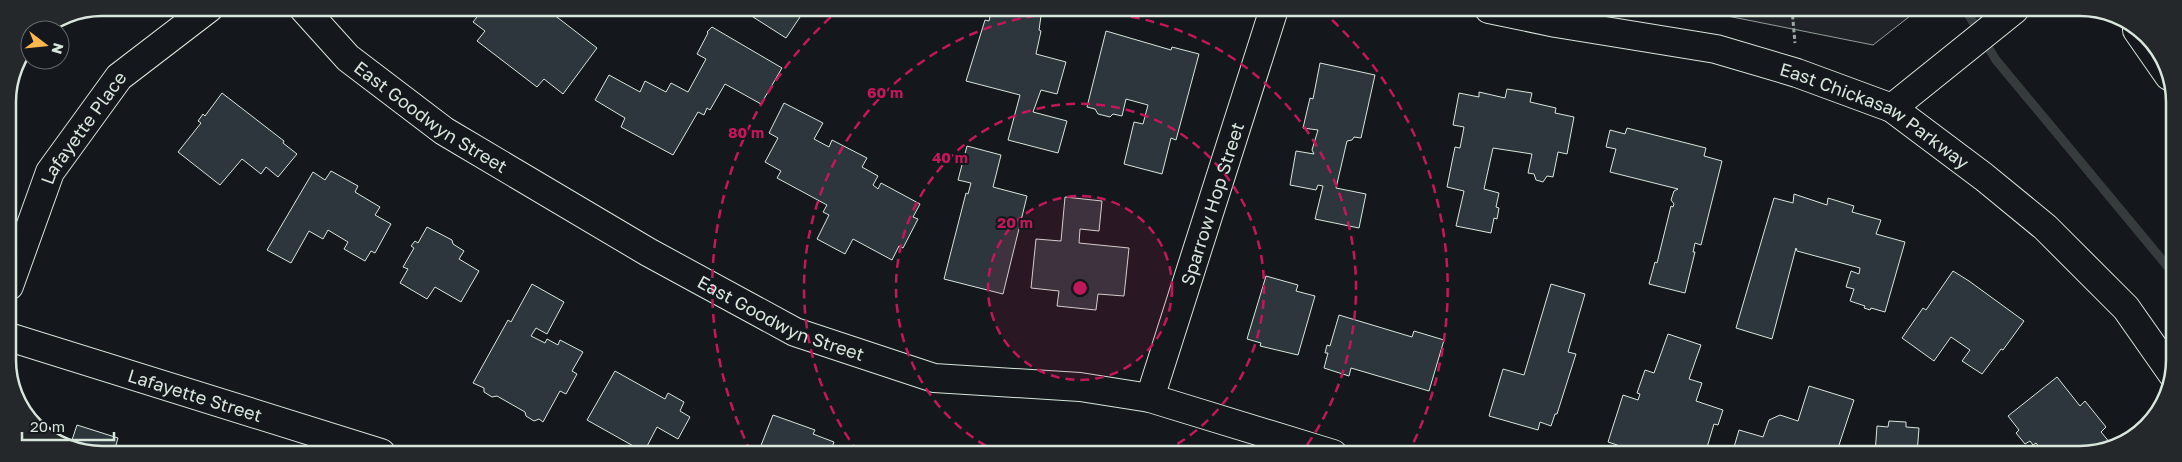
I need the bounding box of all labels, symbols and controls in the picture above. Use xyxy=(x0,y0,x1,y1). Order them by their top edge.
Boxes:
north arrow xyxy=(20,20,70,70)
text: N xyxy=(48,41,68,56)
street label: East Goodwyn Street xyxy=(350,56,511,177)
street label: East Chickasaw Parkway xyxy=(1777,58,1974,173)
street label: Lafayette Place xyxy=(36,67,131,187)
text: 60 m xyxy=(867,83,903,101)
street label: Sparrow Hop Street xyxy=(1176,119,1248,288)
text: 80 m xyxy=(728,123,764,141)
text: 40 m xyxy=(932,148,968,166)
text: 20 m xyxy=(997,213,1033,231)
street label: East Goodwyn Street xyxy=(694,270,867,365)
centre of rings xyxy=(1071,279,1089,297)
street label: Lafayette Street xyxy=(125,364,265,426)
scale bar xyxy=(22,410,115,442)
text: 20 m xyxy=(30,417,65,435)

